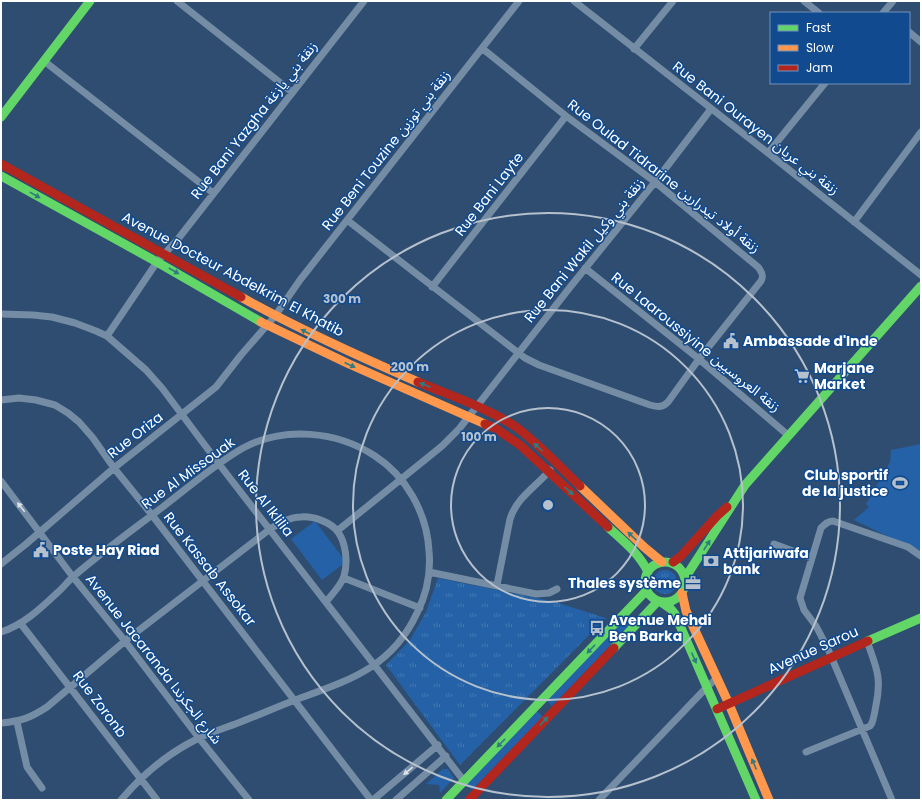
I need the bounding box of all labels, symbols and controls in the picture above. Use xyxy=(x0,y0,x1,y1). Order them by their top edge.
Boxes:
legend xyxy=(770,12,910,84)
text: Fast xyxy=(806,19,831,36)
street label: Rue Bani Yazgha زنقة بني يازغة xyxy=(186,37,323,204)
text: Slow xyxy=(806,39,834,56)
street label: Rue Bani Ourayen زنقة بني عريان xyxy=(668,57,844,200)
text: Jam xyxy=(806,59,833,76)
street label: Rue Beni Touzine زنقة بني توزين xyxy=(317,66,456,235)
street label: Rue Oulad Tidrarine زنقة أولاد تيدرارين xyxy=(564,94,764,258)
street label: Rue Bani Layte xyxy=(450,148,528,240)
street label: Rue Bani Wakil زنقة بني وكيل xyxy=(519,173,650,327)
one-way arrow xyxy=(29,192,41,198)
street label: Avenue Docteur Abdelkrim El Khatib xyxy=(118,207,348,341)
street label: Rue Laaroussiyine زنقة العروسيين xyxy=(607,267,785,417)
one-way arrow xyxy=(168,268,179,275)
text: 300 m xyxy=(323,290,361,307)
one-way arrow xyxy=(300,329,312,335)
place label: Ambassade d'Inde xyxy=(743,331,878,351)
public building icon: Ambassade d'Inde xyxy=(722,332,740,350)
text: 200 m xyxy=(391,358,429,375)
place label: Marjane Market xyxy=(814,358,874,394)
one-way arrow xyxy=(345,362,357,368)
supermarket icon: Marjane Market xyxy=(793,367,811,385)
one-way arrow xyxy=(419,382,430,388)
street label: Rue Oriza xyxy=(103,407,167,463)
text: 100 m xyxy=(461,428,497,445)
street label: Rue Al Missouak xyxy=(137,432,240,514)
one-way arrow xyxy=(533,442,543,451)
street label: Rue Al Iklilia xyxy=(233,465,299,541)
place label: Club sportif de la justice xyxy=(802,465,888,501)
sports icon: Club sportif de la justice xyxy=(891,474,909,492)
one-way arrow xyxy=(564,487,575,496)
centre of rings xyxy=(541,498,555,512)
one-way arrow xyxy=(16,501,25,512)
street label: Rue Kassab Assokar xyxy=(159,508,261,630)
one-way arrow xyxy=(628,532,637,541)
place label: Poste Hay Riad xyxy=(53,540,160,560)
one-way arrow xyxy=(703,540,711,550)
public building icon: Poste Hay Riad xyxy=(32,541,50,559)
place label: Attijariwafa bank xyxy=(723,543,809,579)
bank icon: Attijariwafa bank xyxy=(702,552,720,570)
street label: Avenue Jacaranda شارع الجكرندا xyxy=(80,570,227,749)
place label: Thales système xyxy=(568,573,681,593)
office icon: Thales système xyxy=(684,574,702,592)
place label: Avenue Mehdi Ben Barka xyxy=(609,610,712,646)
bus stop icon: Avenue Mehdi Ben Barka xyxy=(588,619,606,637)
street label: Avenue Sarou xyxy=(765,621,861,679)
one-way arrow xyxy=(586,644,596,654)
one-way arrow xyxy=(691,652,698,664)
street label: Rue Zoronb xyxy=(68,666,132,742)
one-way arrow xyxy=(539,716,548,726)
one-way arrow xyxy=(496,738,506,748)
one-way arrow xyxy=(750,758,756,770)
one-way arrow xyxy=(403,766,413,775)

